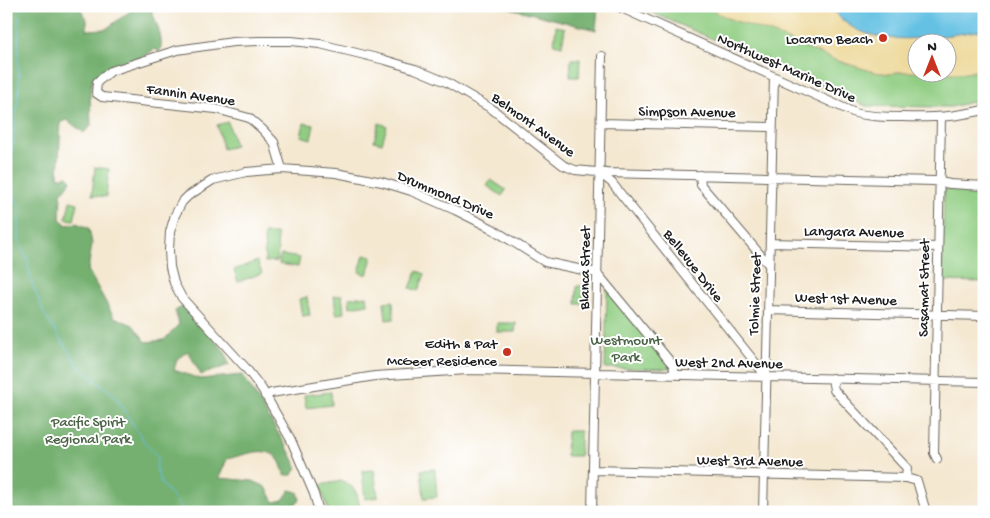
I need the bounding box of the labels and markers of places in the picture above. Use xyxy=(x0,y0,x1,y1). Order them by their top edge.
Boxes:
place label: Locarno Beach xyxy=(786,31,873,49)
marker: Locarno Beach xyxy=(877,32,889,44)
place label: Edith & Pat McGeer Residence xyxy=(387,336,499,371)
marker: Edith & Pat McGeer Residence xyxy=(501,346,513,358)

